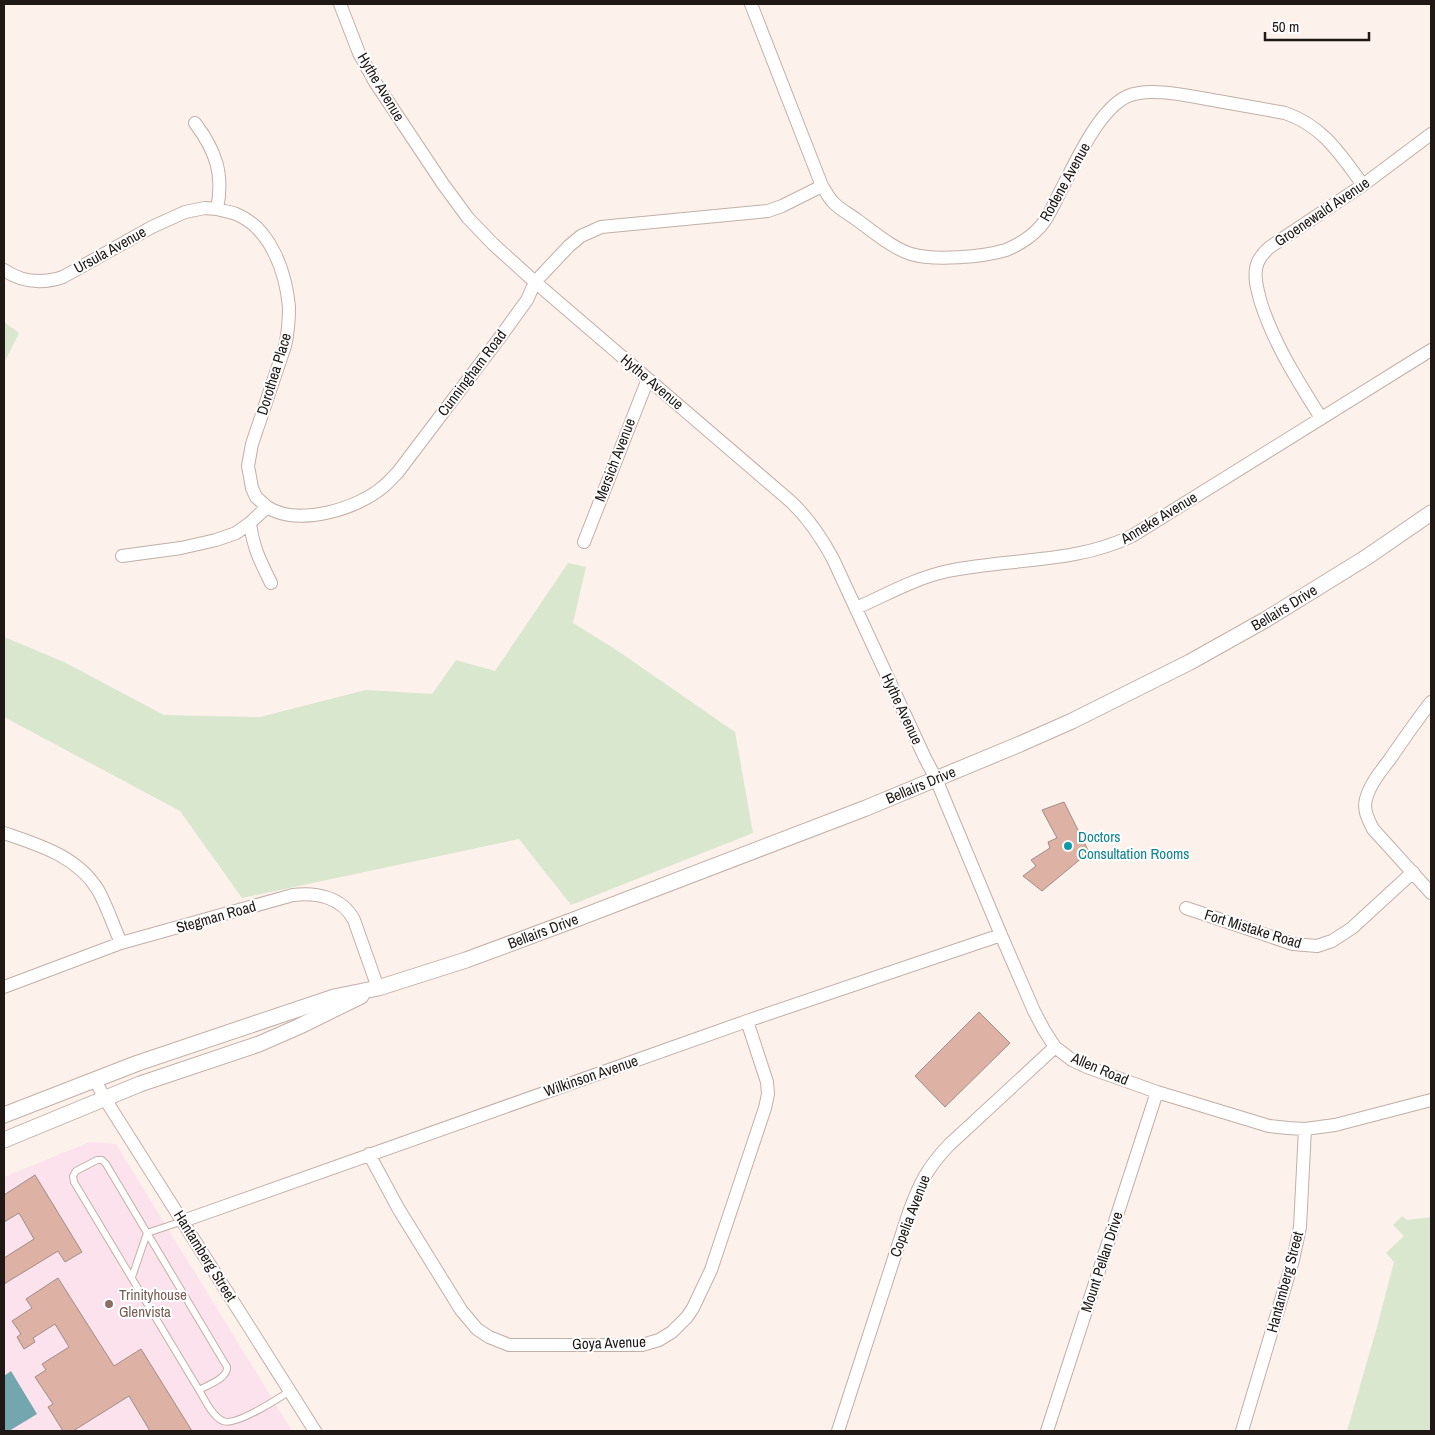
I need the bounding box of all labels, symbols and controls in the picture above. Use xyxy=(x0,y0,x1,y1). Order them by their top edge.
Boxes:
scale bar xyxy=(1265,10,1369,42)
text: 50 m xyxy=(1272,16,1299,37)
street label: Hythe Avenue xyxy=(353,49,410,125)
street label: Rodene Avenue xyxy=(1034,138,1095,225)
street label: Groenewald Avenue xyxy=(1270,172,1374,251)
street label: Ursula Avenue xyxy=(70,221,150,278)
street label: Cunningham Road xyxy=(432,325,511,420)
street label: Dorothea Place xyxy=(251,330,296,417)
street label: Hythe Avenue xyxy=(616,349,688,414)
street label: Mersich Avenue xyxy=(589,415,640,505)
street label: Anneke Avenue xyxy=(1116,486,1201,549)
street label: Bellairs Drive xyxy=(1247,579,1321,636)
street label: Hythe Avenue xyxy=(877,670,928,748)
street label: Bellairs Drive xyxy=(882,761,959,809)
place label: Doctors Consultation Rooms xyxy=(1078,826,1189,864)
marker: Doctors Consultation Rooms xyxy=(1062,840,1074,852)
street label: Stegman Road xyxy=(174,895,258,938)
street label: Fort Mistake Road xyxy=(1202,904,1304,953)
street label: Bellairs Drive xyxy=(505,908,581,954)
street label: Allen Road xyxy=(1067,1047,1132,1090)
street label: Wilkinson Avenue xyxy=(541,1050,641,1101)
street label: Copelia Avenue xyxy=(884,1171,935,1260)
street label: Hantamberg Street xyxy=(169,1206,242,1306)
street label: Mount Pellan Drive xyxy=(1075,1209,1128,1315)
street label: Hantamberg Street xyxy=(1261,1228,1308,1335)
place label: Trinityhouse Glenvista xyxy=(119,1284,187,1322)
marker: Trinityhouse Glenvista xyxy=(103,1298,115,1310)
street label: Goya Avenue xyxy=(572,1331,646,1354)

